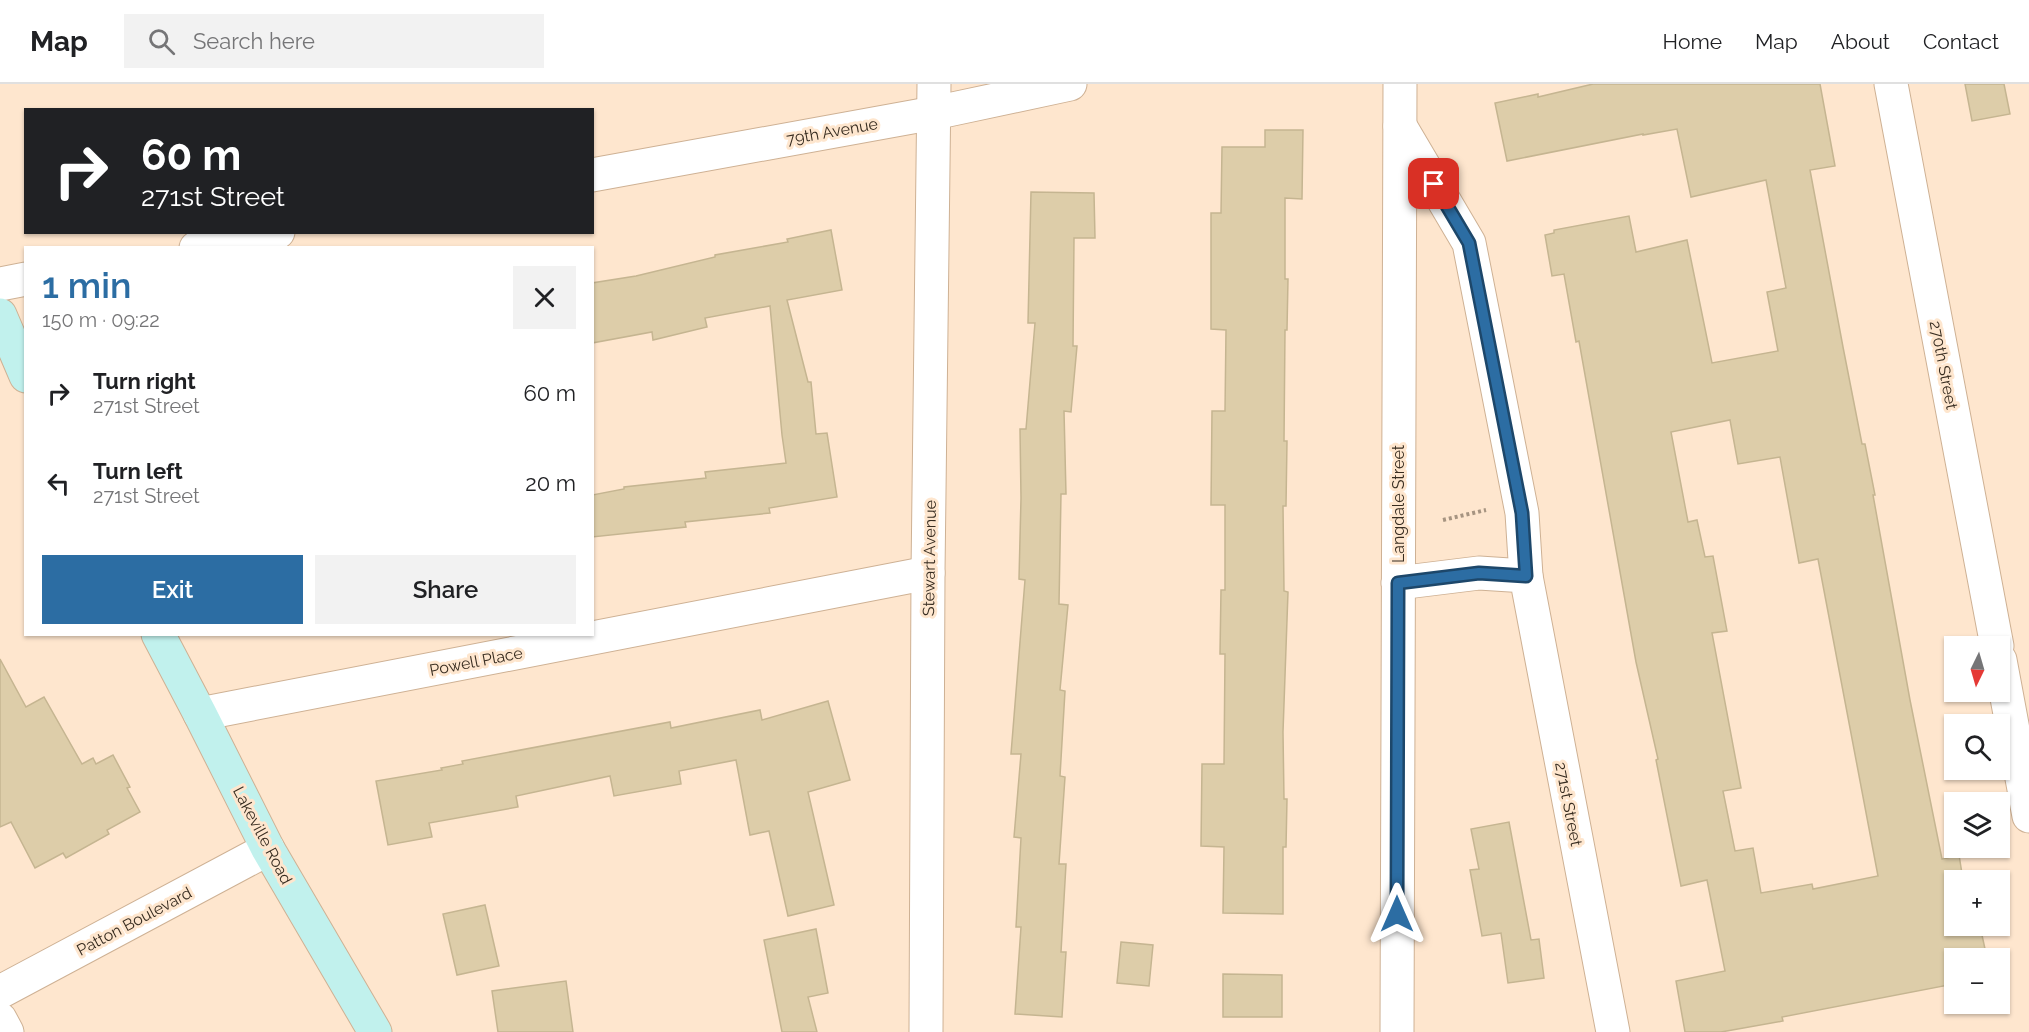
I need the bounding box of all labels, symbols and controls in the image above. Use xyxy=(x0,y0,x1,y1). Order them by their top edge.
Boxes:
search box xyxy=(124,14,544,68)
text: Map xyxy=(30,25,88,58)
icon: search xyxy=(145,25,178,58)
text: Search here xyxy=(193,28,315,54)
text: Home xyxy=(1663,29,1722,54)
text: Map xyxy=(1755,29,1798,54)
text: About xyxy=(1831,29,1890,54)
text: Contact xyxy=(1923,29,1999,54)
street label: 79th Avenue xyxy=(785,114,879,149)
text: 60 m xyxy=(141,131,241,180)
icon: right xyxy=(42,132,120,210)
pin xyxy=(1408,158,1459,209)
icon: arrive xyxy=(1417,167,1450,200)
text: 271st Street xyxy=(141,181,285,212)
text: 1 min xyxy=(42,264,131,306)
button: close xyxy=(513,266,576,329)
text: 150 m · 09:22 xyxy=(42,308,160,332)
street label: 270th Street xyxy=(1926,319,1962,412)
text: Turn right xyxy=(93,368,196,394)
icon: right xyxy=(42,377,75,410)
text: 60 m xyxy=(523,380,576,406)
text: 271st Street xyxy=(93,394,200,418)
street label: Langdale Street xyxy=(1389,444,1408,563)
text: Turn left xyxy=(93,458,183,484)
icon: left xyxy=(42,467,75,500)
text: 20 m xyxy=(525,470,576,496)
text: 271st Street xyxy=(93,484,200,508)
street label: Stewart Avenue xyxy=(919,500,940,616)
button: Exit xyxy=(42,555,303,624)
button: Share xyxy=(315,555,576,624)
north arrow xyxy=(1944,636,2010,702)
map controls xyxy=(1944,636,2010,1014)
street label: Powell Place xyxy=(428,643,524,680)
button: search xyxy=(1944,714,2010,780)
street label: 271st Street xyxy=(1551,760,1586,848)
street label: Lakeville Road xyxy=(229,783,296,887)
button: layers xyxy=(1944,792,2010,858)
button: + xyxy=(1944,870,2010,936)
position arrow xyxy=(1365,882,1429,946)
street label: Patton Boulevard xyxy=(73,883,195,960)
button: − xyxy=(1944,948,2010,1014)

